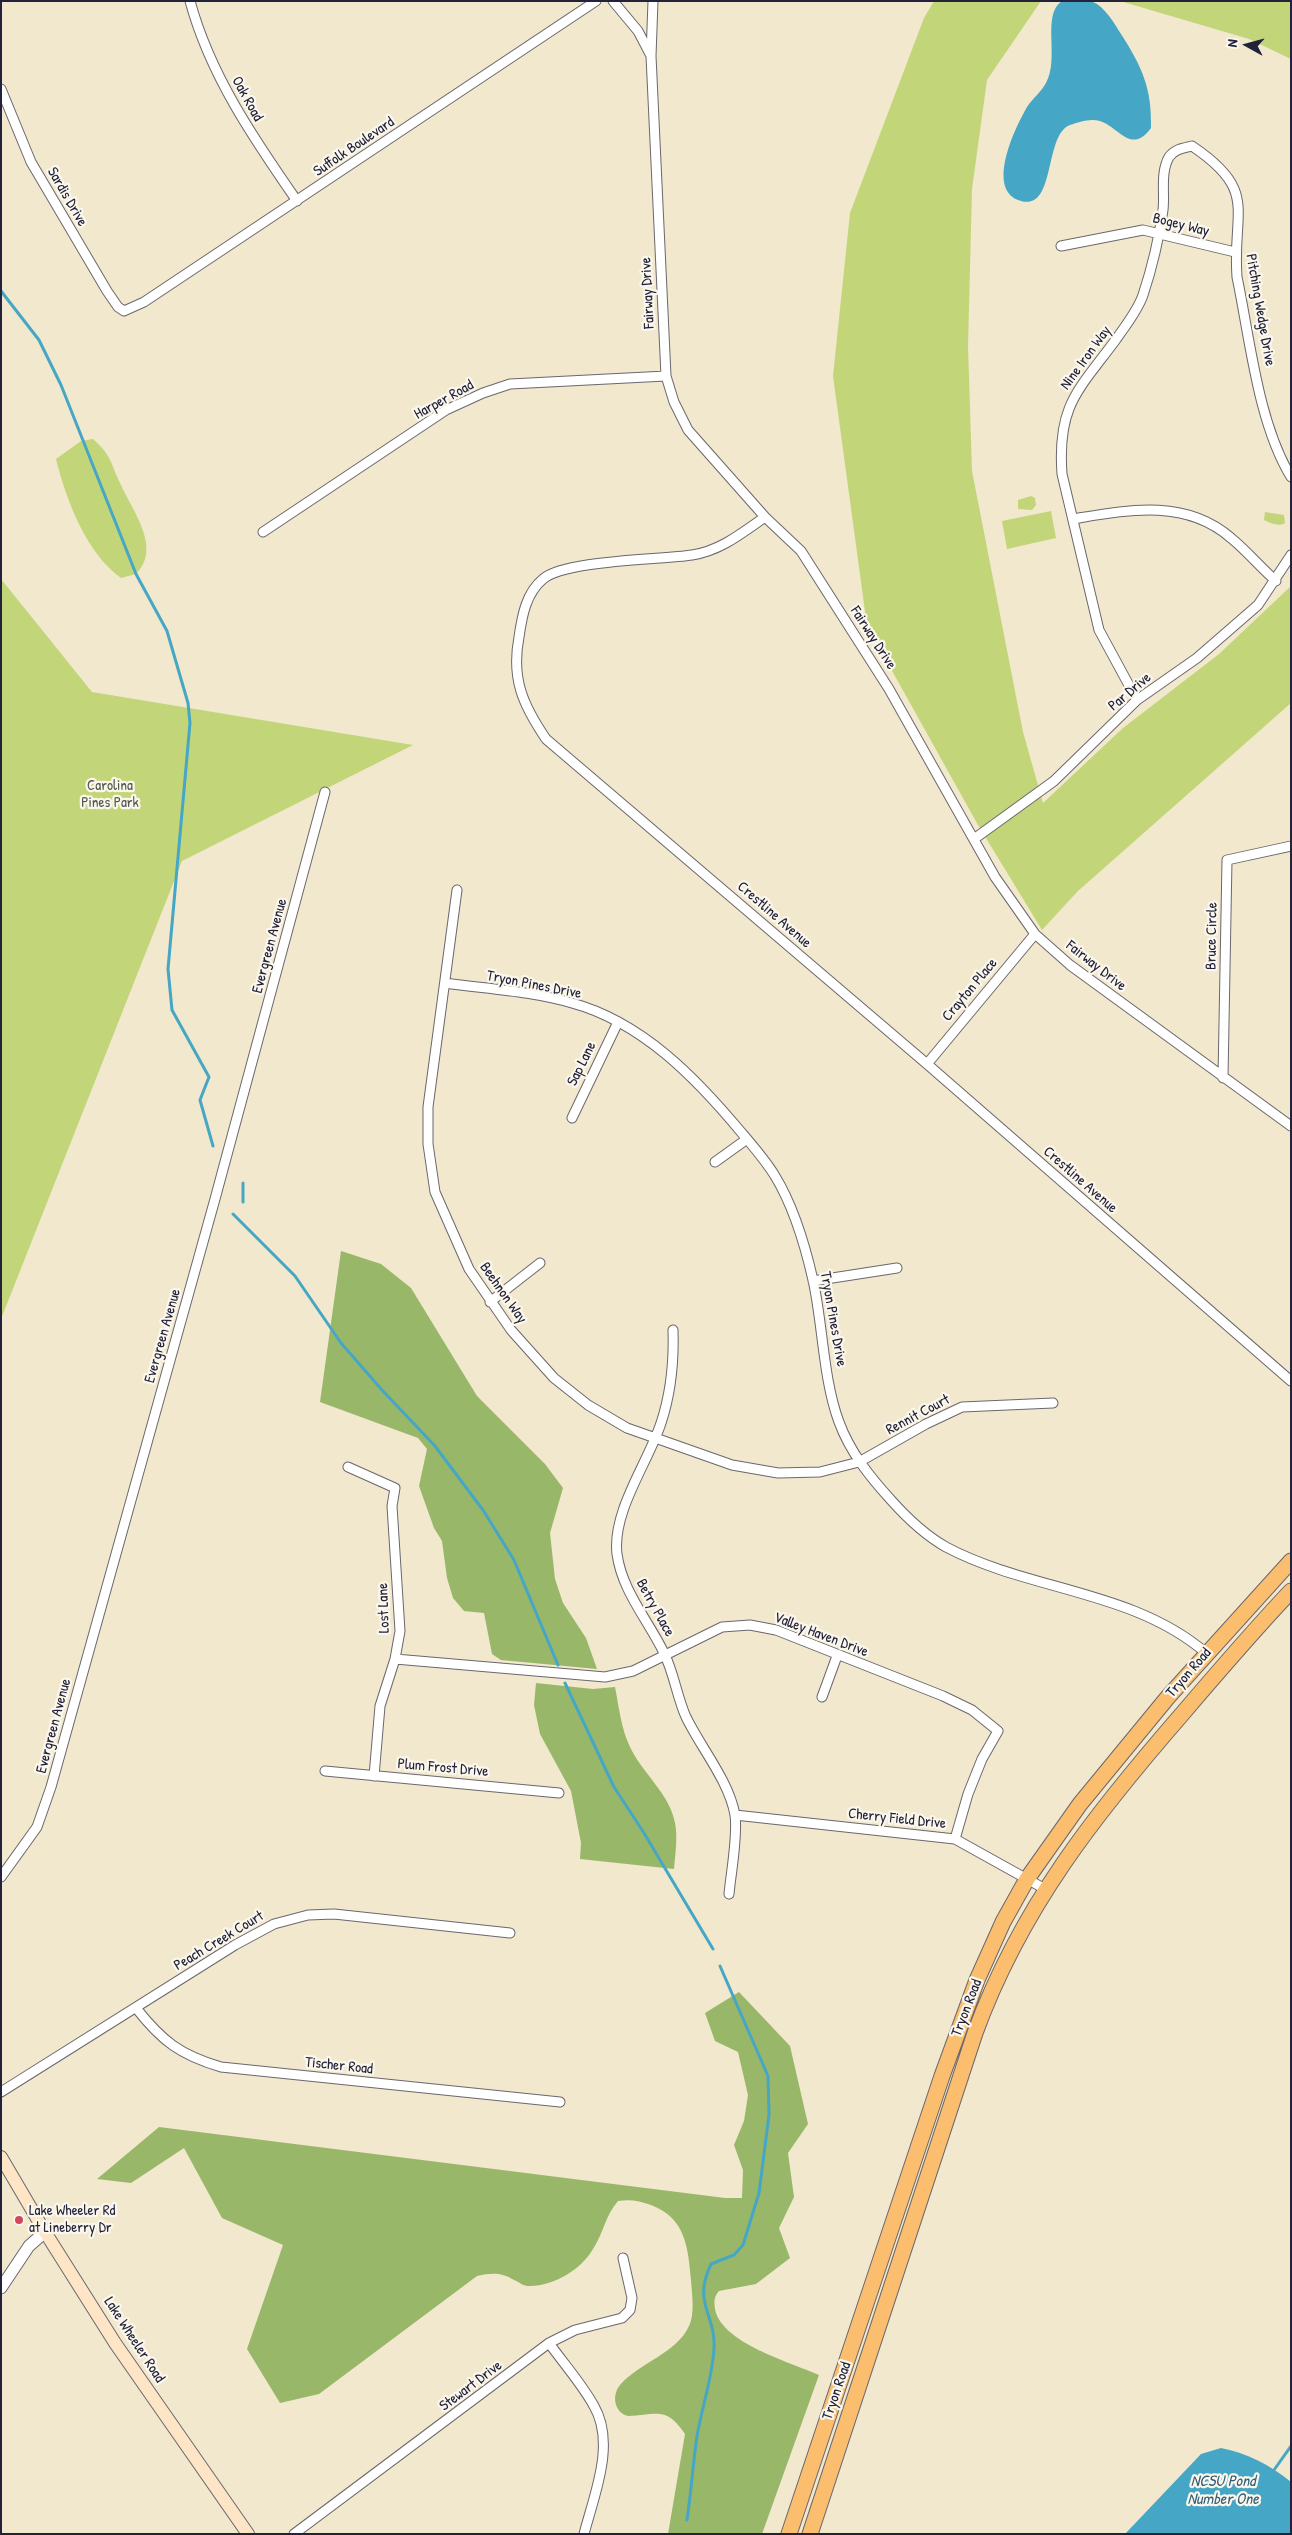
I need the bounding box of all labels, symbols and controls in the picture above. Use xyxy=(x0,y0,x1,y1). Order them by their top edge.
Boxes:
north arrow xyxy=(1222,20,1272,70)
text: N xyxy=(1222,38,1241,48)
street label: Oak Road xyxy=(227,73,267,125)
street label: Suffolk Boulevard xyxy=(310,113,398,181)
street label: Sardis Drive xyxy=(43,164,91,230)
street label: Bogey Way xyxy=(1151,209,1211,241)
street label: Pitching Wedge Drive xyxy=(1241,253,1279,367)
street label: Fairway Drive xyxy=(637,257,659,329)
street label: Nine Iron Way xyxy=(1057,323,1115,393)
street label: Harper Road xyxy=(411,376,477,424)
street label: Fairway Drive xyxy=(846,603,900,673)
street label: Par Drive xyxy=(1105,669,1155,715)
park label: Carolina Pines Park xyxy=(81,777,139,812)
street label: Crestline Avenue xyxy=(733,878,815,952)
street label: Evergreen Avenue xyxy=(249,897,291,995)
street label: Bruce Circle xyxy=(1202,902,1222,970)
street label: Fairway Drive xyxy=(1062,937,1130,995)
street label: Crayton Place xyxy=(939,955,1001,1025)
street label: Tryon Pines Drive xyxy=(485,967,583,1003)
street label: Sap Lane xyxy=(564,1039,600,1089)
street label: Crestline Avenue xyxy=(1039,1143,1121,1217)
street label: Beehnon Way xyxy=(475,1259,531,1327)
street label: Tryon Pines Drive xyxy=(816,1270,850,1368)
street label: Evergreen Avenue xyxy=(141,1287,185,1385)
street label: Rennit Court xyxy=(883,1391,953,1439)
street label: Betry Place xyxy=(632,1576,678,1640)
street label: Lost Lane xyxy=(374,1583,394,1633)
street label: Valley Haven Drive xyxy=(771,1609,871,1661)
street label: Tryon Road xyxy=(1163,1644,1215,1702)
street label: Evergreen Avenue xyxy=(33,1677,75,1775)
street label: Plum Frost Drive xyxy=(397,1755,489,1781)
street label: Cherry Field Drive xyxy=(847,1805,947,1833)
street label: Peach Creek Court xyxy=(171,1907,267,1975)
street label: Tryon Road xyxy=(948,1977,986,2039)
street label: Tischer Road xyxy=(304,2053,374,2079)
place label: Lake Wheeler Rd at Lineberry Dr xyxy=(29,2202,115,2237)
marker: Lake Wheeler Rd at Lineberry Dr xyxy=(13,2214,25,2226)
street label: Lake Wheeler Road xyxy=(100,2294,168,2386)
street label: Stewart Drive xyxy=(436,2357,506,2415)
street label: Tryon Road xyxy=(819,2360,855,2422)
water label: NCSU Pond Number One xyxy=(1187,2472,1259,2510)

